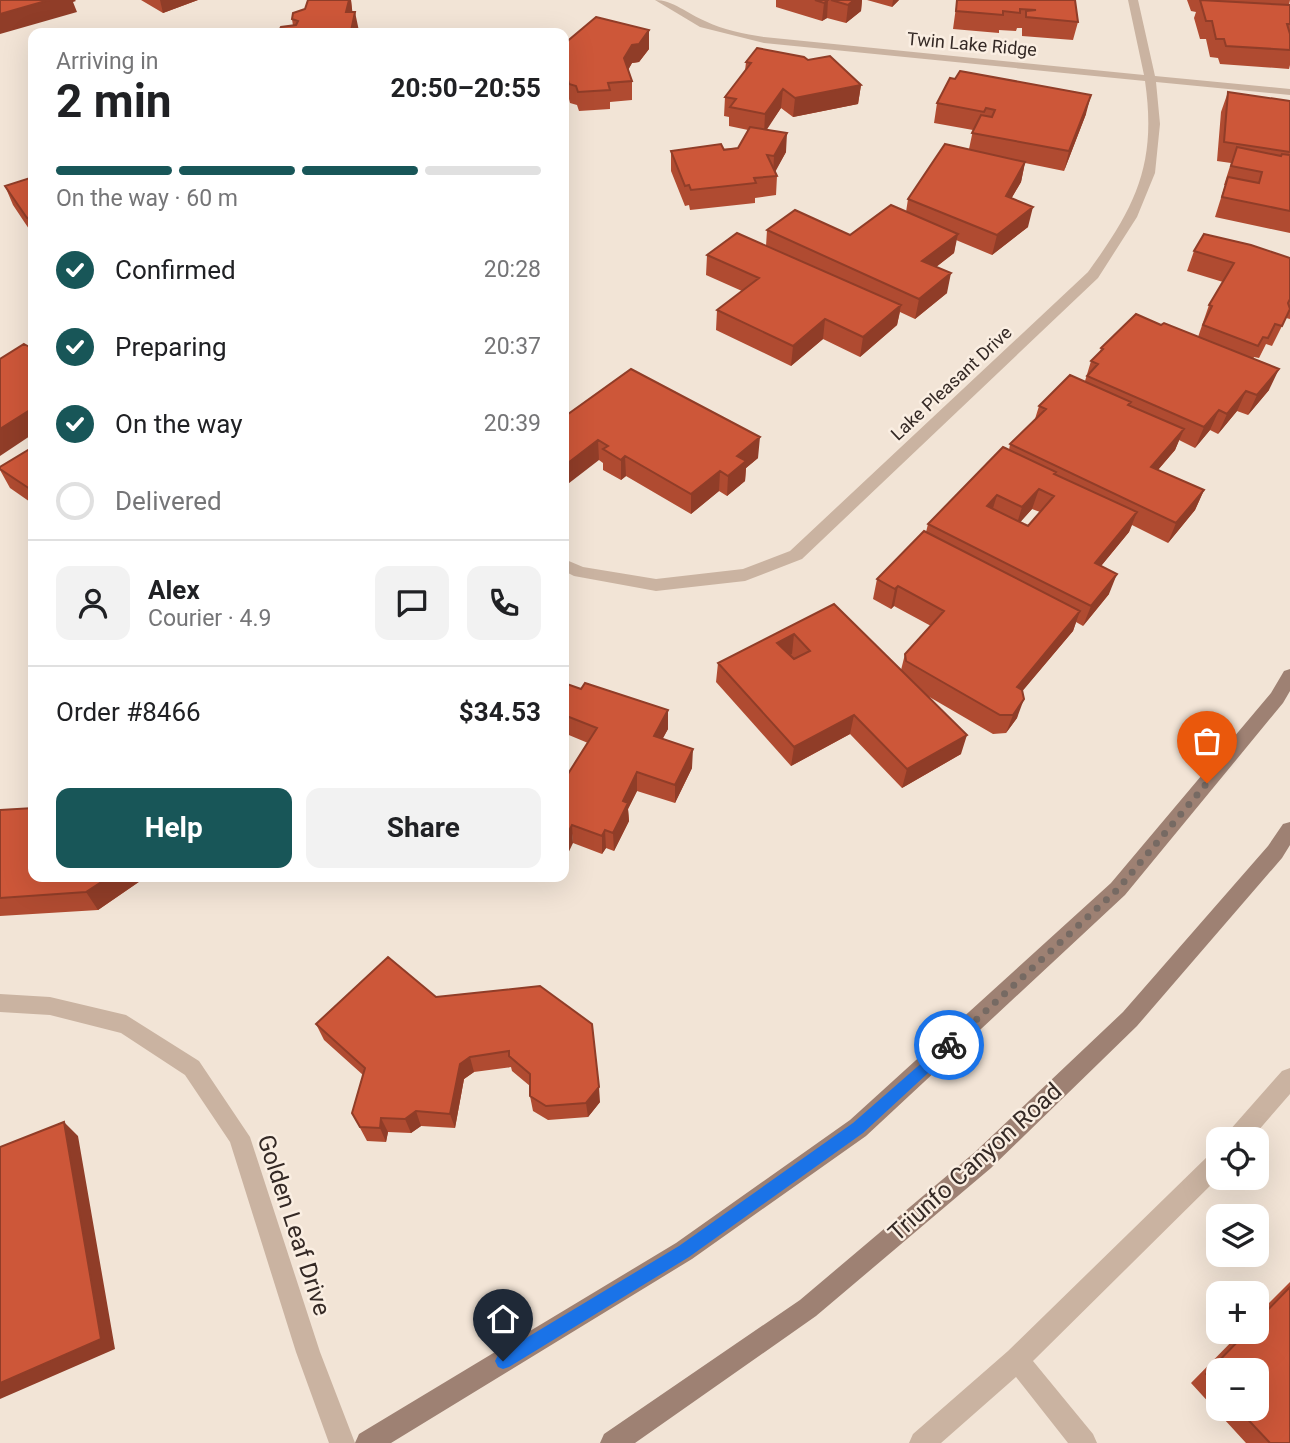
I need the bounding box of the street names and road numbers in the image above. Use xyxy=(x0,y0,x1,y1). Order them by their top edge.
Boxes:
street label: Twin Lake Ridge xyxy=(906,28,1038,60)
street label: Lake Pleasant Drive xyxy=(886,322,1016,444)
street label: Triunfo Canyon Road xyxy=(883,1077,1067,1247)
street label: Golden Leaf Drive xyxy=(252,1131,336,1319)

